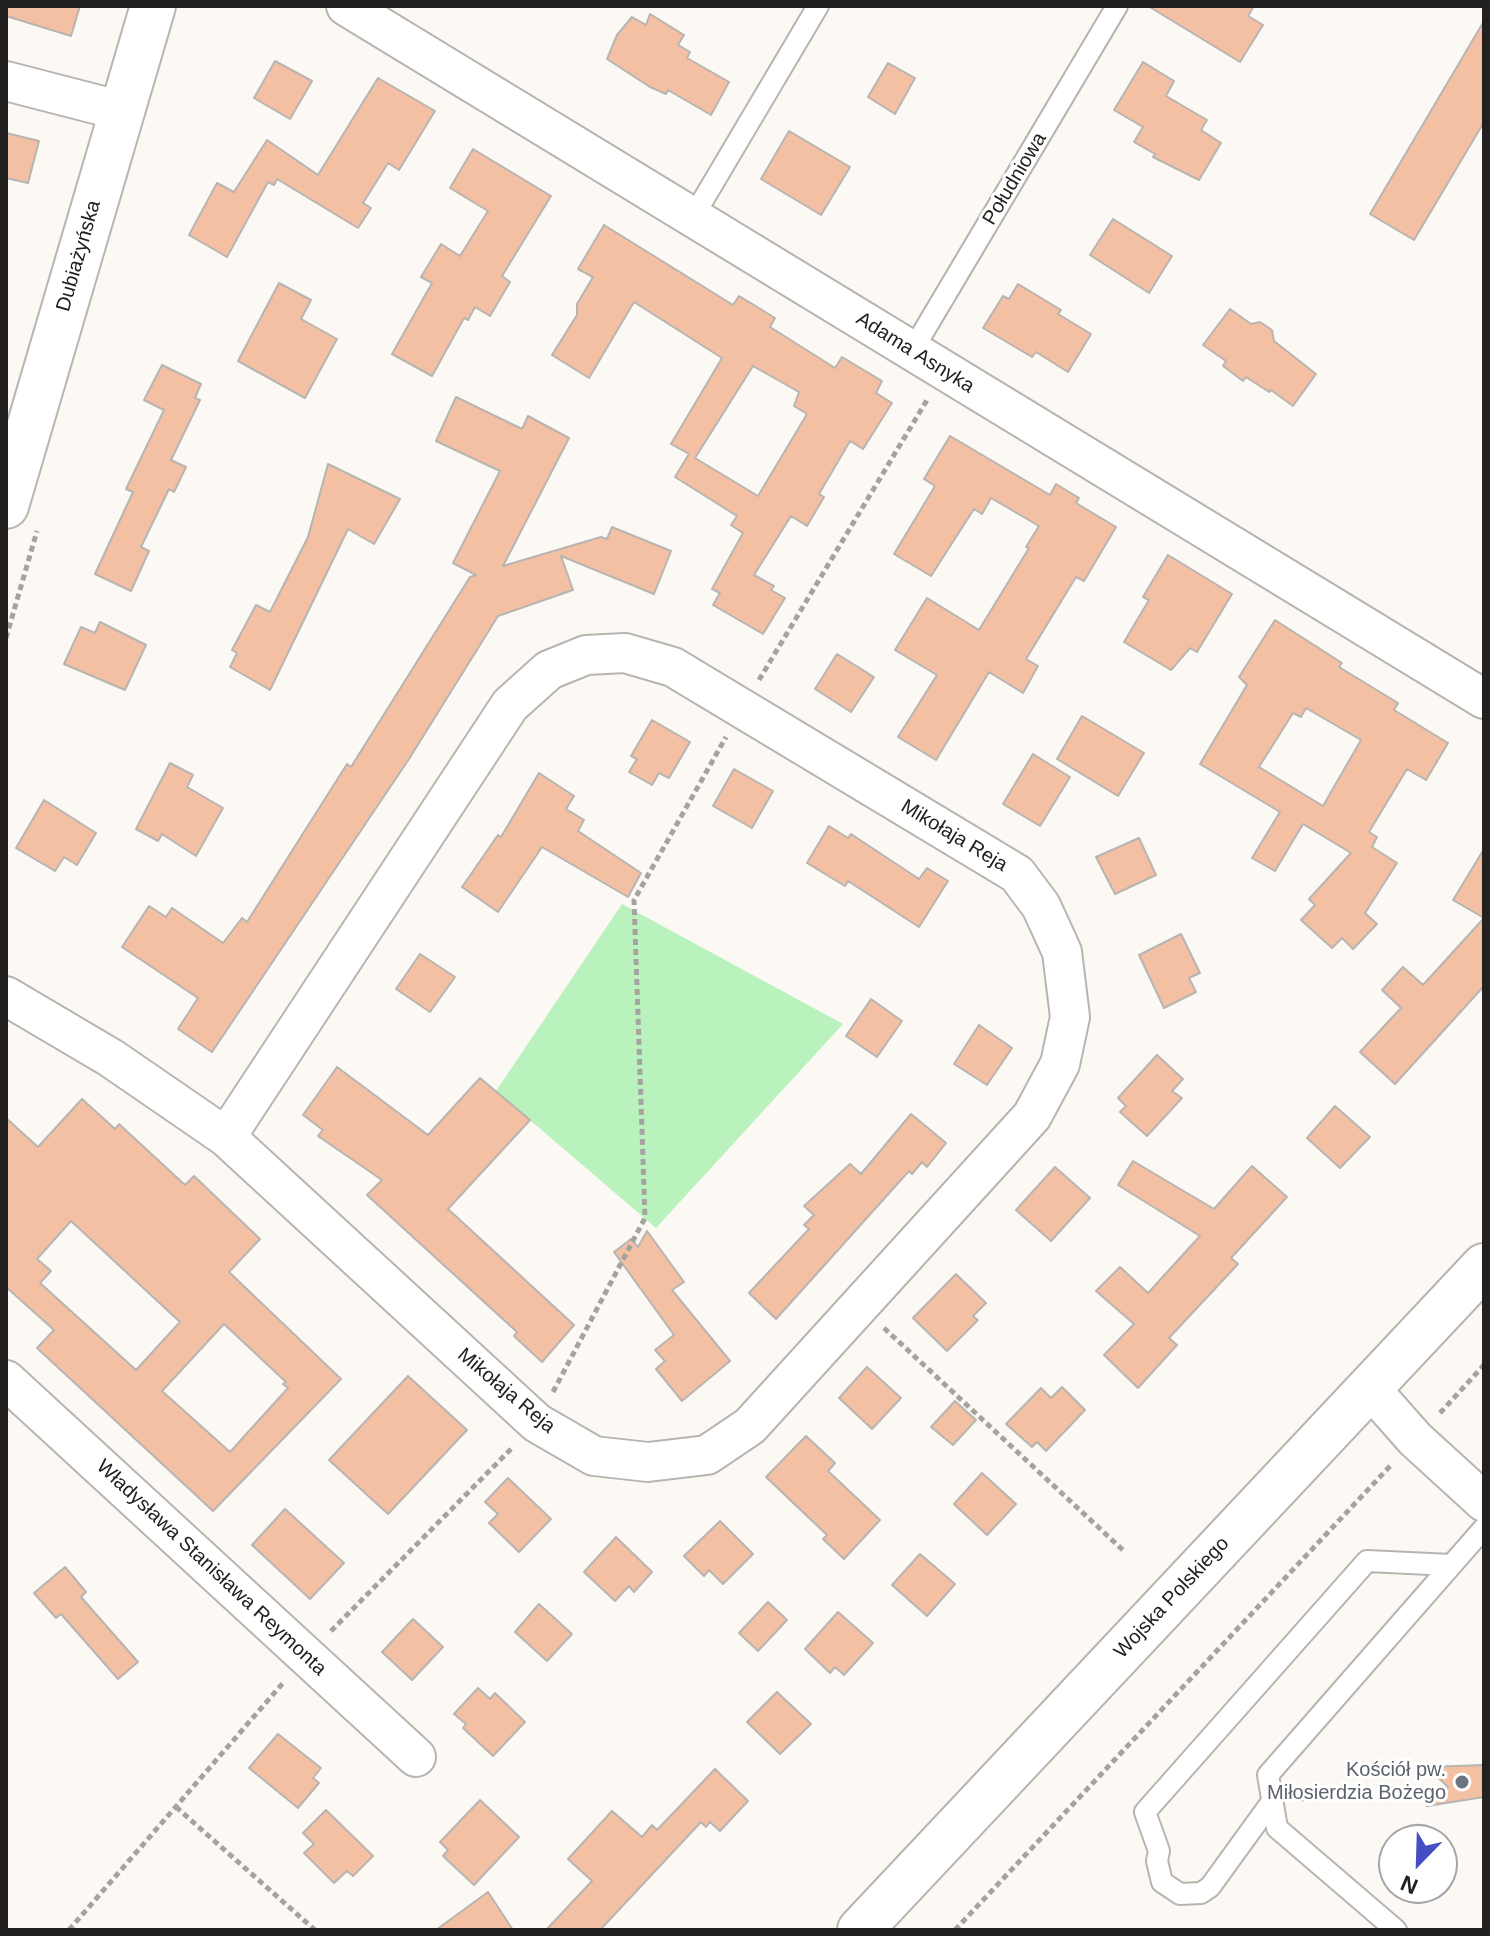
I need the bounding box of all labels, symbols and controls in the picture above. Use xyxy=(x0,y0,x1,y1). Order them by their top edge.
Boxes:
street label: Południowa xyxy=(978,129,1052,229)
street label: Dubiażyńska xyxy=(52,198,106,314)
street label: Adama Asnyka xyxy=(852,307,978,399)
street label: Mikołaja Reja xyxy=(896,795,1012,877)
street label: Mikołaja Reja xyxy=(452,1343,560,1439)
street label: Władysława Stanisława Reymonta xyxy=(91,1455,331,1681)
street label: Wojska Polskiego xyxy=(1110,1532,1234,1664)
place label: Kościół pw. Miłosierdzia Bożego xyxy=(1267,1758,1446,1805)
marker: Kościół pw. Miłosierdzia Bożego xyxy=(1453,1773,1471,1791)
north arrow xyxy=(1378,1824,1458,1904)
text: N xyxy=(1397,1870,1421,1899)

